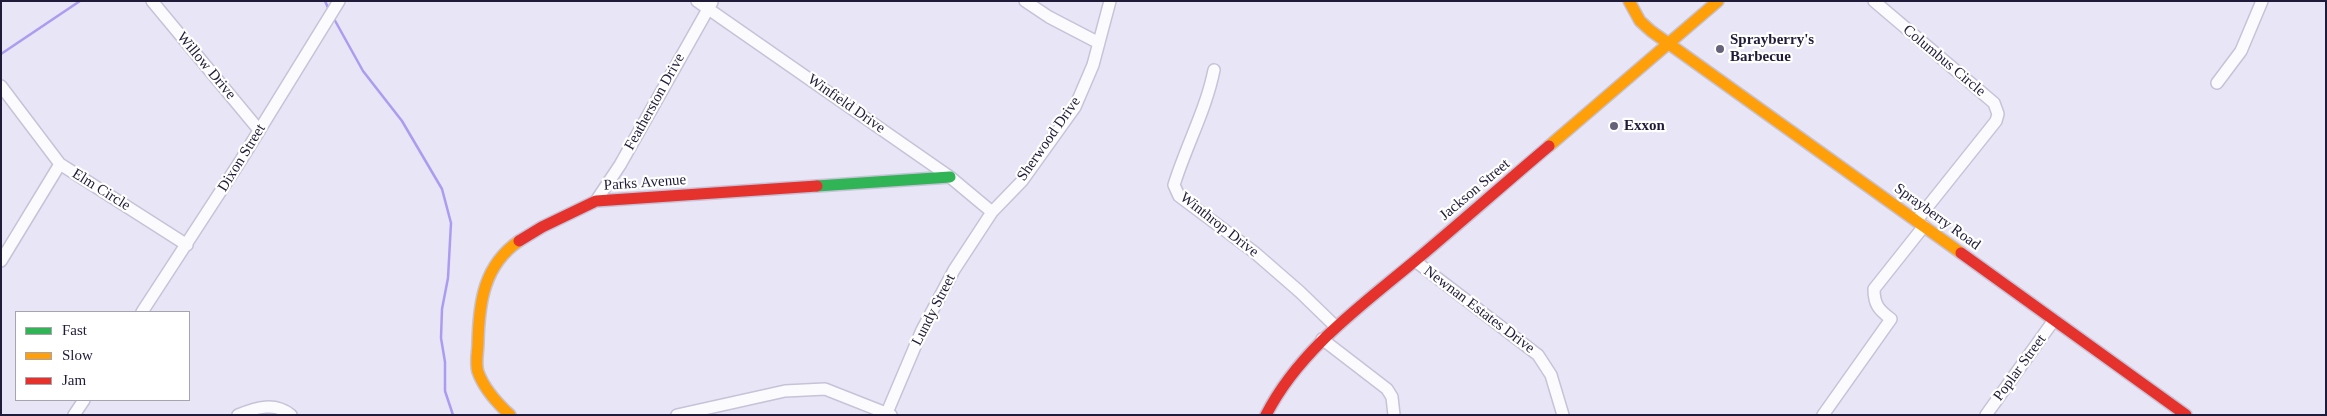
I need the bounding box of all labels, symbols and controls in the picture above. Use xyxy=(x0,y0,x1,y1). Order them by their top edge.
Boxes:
street label: Columbus Circle xyxy=(1899,21,1989,101)
street label: Willow Drive xyxy=(173,29,239,103)
place label: Sprayberry's Barbecue xyxy=(1730,31,1814,66)
marker: Sprayberry's Barbecue xyxy=(1714,43,1726,55)
street label: Featherston Drive xyxy=(621,50,689,154)
street label: Winfield Drive xyxy=(804,71,888,137)
street label: Sherwood Drive xyxy=(1013,93,1085,185)
place label: Exxon xyxy=(1624,117,1665,135)
marker: Exxon xyxy=(1608,120,1620,132)
street label: Dixon Street xyxy=(214,121,270,195)
street label: Jackson Street xyxy=(1436,155,1514,225)
street label: Elm Circle xyxy=(69,165,133,215)
street label: Parks Avenue xyxy=(603,171,687,195)
street label: Sprayberry Road xyxy=(1890,180,1984,254)
street label: Winthrop Drive xyxy=(1176,189,1262,261)
street label: Newnan Estates Drive xyxy=(1420,262,1538,358)
street label: Lundy Street xyxy=(908,271,960,349)
legend xyxy=(15,311,190,401)
text: Fast xyxy=(62,322,87,338)
street label: Poplar Street xyxy=(1990,331,2050,405)
text: Slow xyxy=(62,347,93,363)
text: Jam xyxy=(62,372,86,388)

